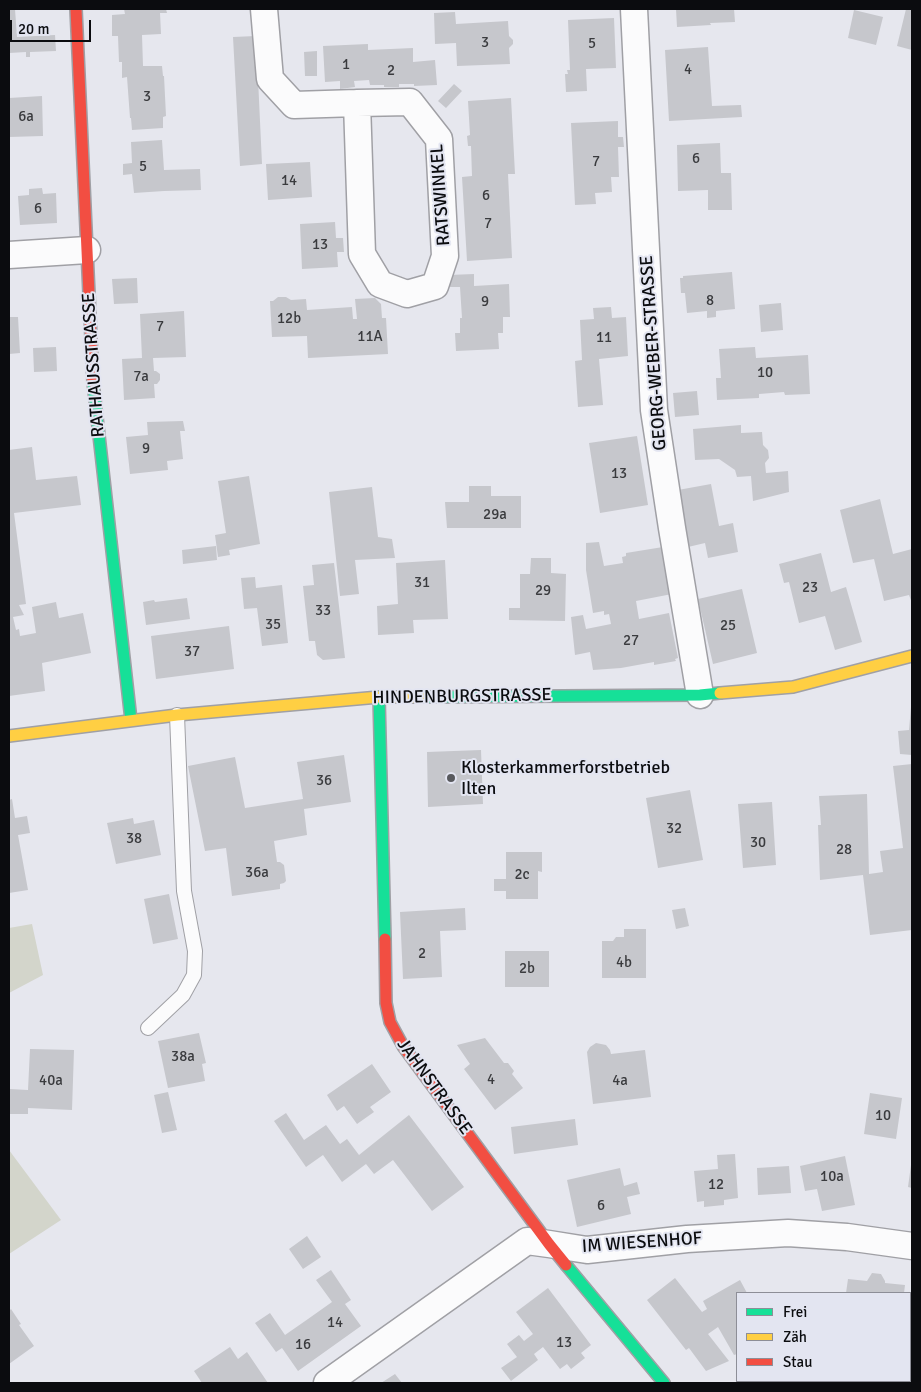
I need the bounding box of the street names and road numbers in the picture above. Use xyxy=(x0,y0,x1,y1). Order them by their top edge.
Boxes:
street label: RATSWINKEL xyxy=(427,143,455,247)
street label: GEORG-WEBER-STRASSE xyxy=(636,255,672,451)
street label: RATHAUSSTRASSE xyxy=(78,292,110,438)
street label: HINDENBURGSTRASSE xyxy=(372,685,552,709)
street label: JAHNSTRASSE xyxy=(392,1035,476,1139)
street label: IM WIESENHOF xyxy=(581,1228,703,1258)

